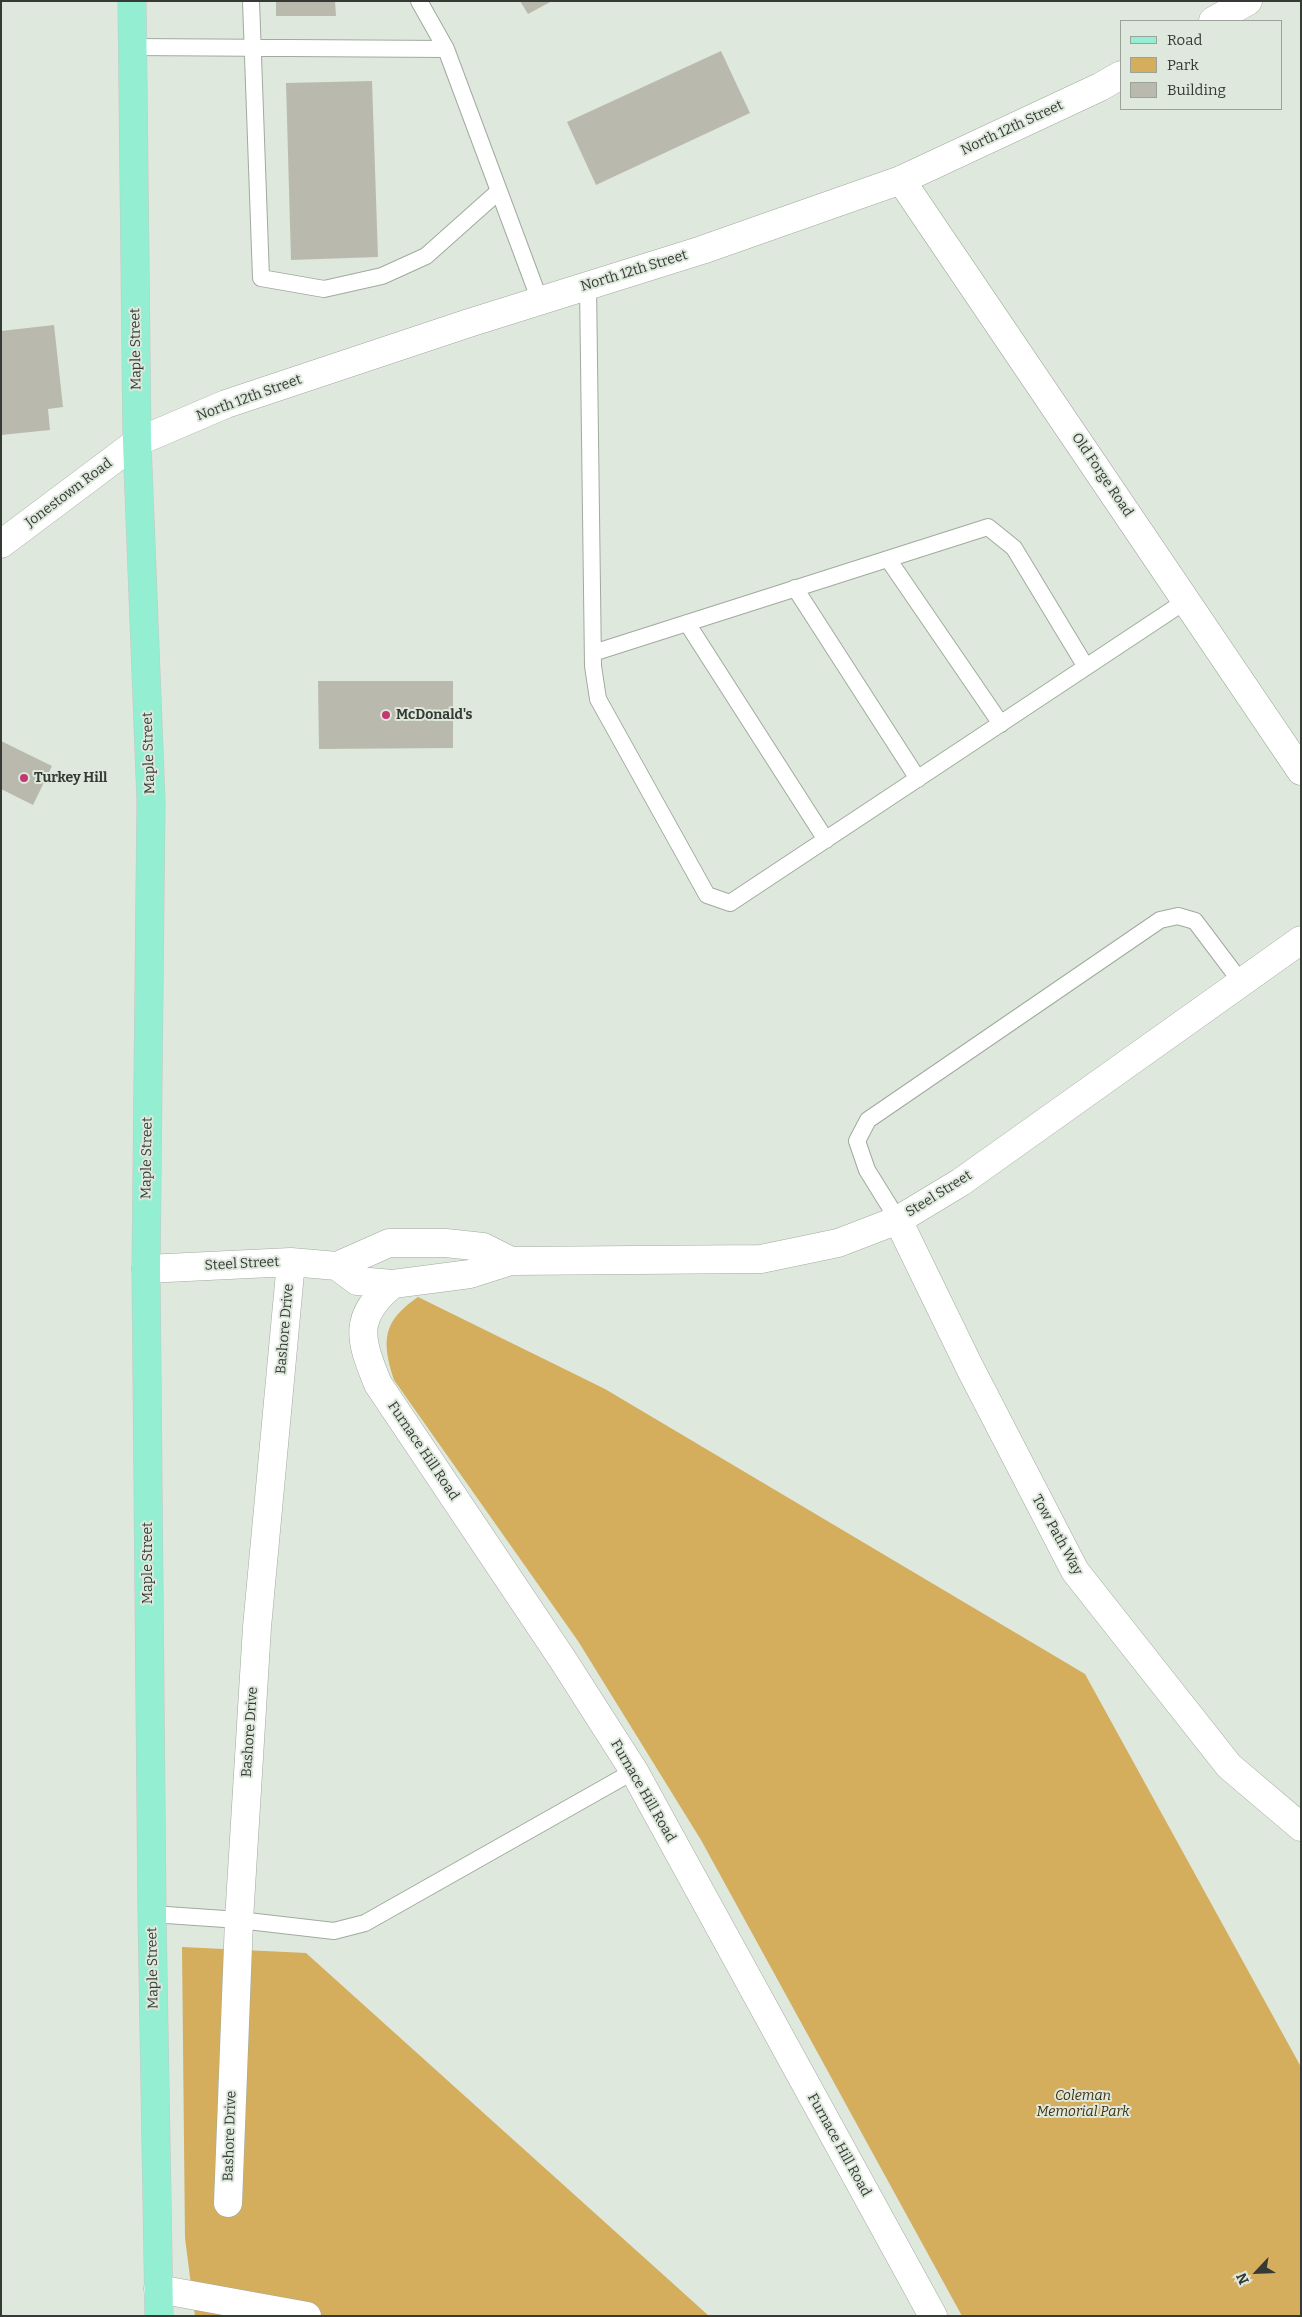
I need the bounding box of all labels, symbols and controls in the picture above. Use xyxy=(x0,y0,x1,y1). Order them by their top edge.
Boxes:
legend xyxy=(1120,20,1282,110)
text: Road xyxy=(1167,31,1202,49)
text: Park xyxy=(1167,56,1199,74)
text: Building xyxy=(1167,81,1226,99)
street label: North 12th Street xyxy=(958,97,1066,159)
street label: North 12th Street xyxy=(579,247,689,295)
street label: Maple Street xyxy=(127,308,145,390)
street label: North 12th Street xyxy=(194,371,304,425)
street label: Old Forge Road xyxy=(1068,430,1136,520)
street label: Jonestown Road xyxy=(22,455,116,531)
place label: McDonald's xyxy=(396,707,472,723)
marker: McDonald's xyxy=(380,709,392,721)
street label: Maple Street xyxy=(139,712,159,794)
place label: Turkey Hill xyxy=(34,770,107,786)
marker: Turkey Hill xyxy=(18,772,30,784)
street label: Maple Street xyxy=(138,1117,156,1199)
street label: Steel Street xyxy=(903,1167,975,1221)
street label: Steel Street xyxy=(204,1254,280,1274)
street label: Bashore Drive xyxy=(273,1283,297,1375)
street label: Furnace Hill Road xyxy=(384,1398,462,1504)
street label: Tow Path Way xyxy=(1028,1492,1086,1578)
street label: Maple Street xyxy=(140,1522,156,1604)
street label: Bashore Drive xyxy=(238,1686,262,1778)
street label: Furnace Hill Road xyxy=(607,1737,679,1845)
street label: Maple Street xyxy=(144,1927,162,2009)
park label: Coleman Memorial Park xyxy=(1036,2088,1130,2120)
street label: Bashore Drive xyxy=(220,2090,240,2182)
street label: Furnace Hill Road xyxy=(804,2090,874,2200)
north arrow xyxy=(1232,2247,1282,2297)
text: N xyxy=(1233,2270,1253,2287)

